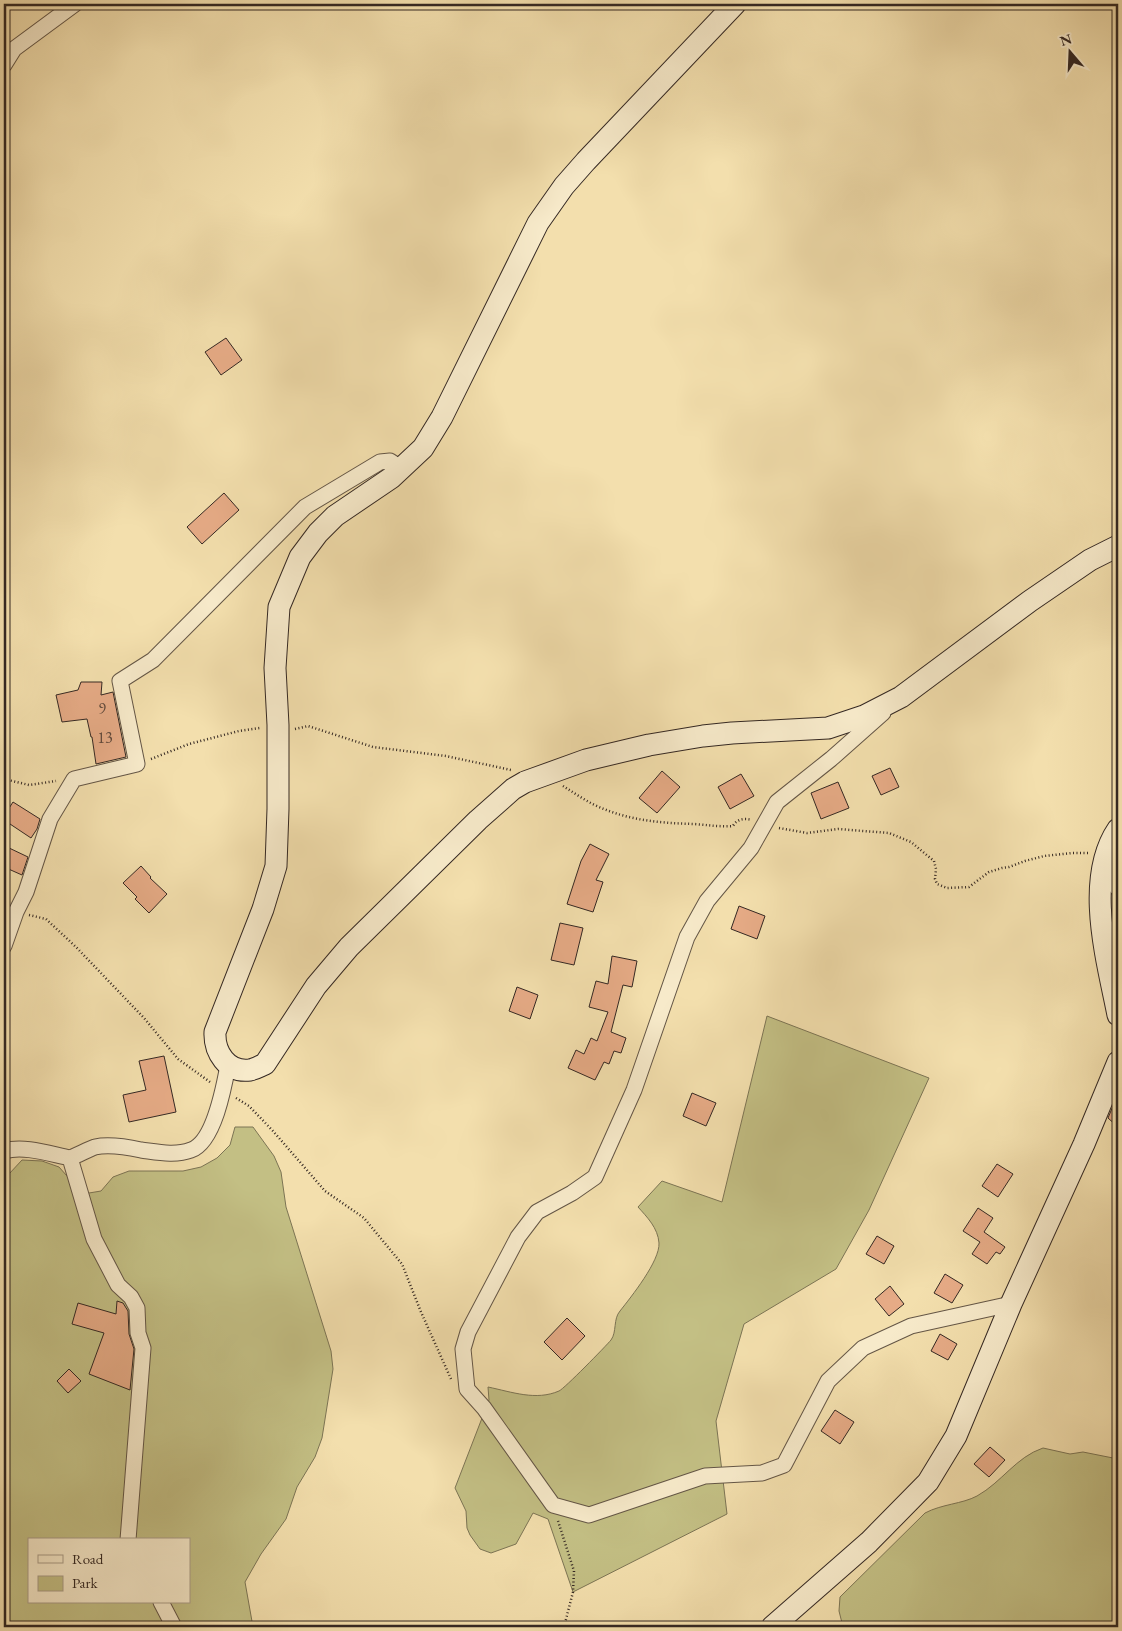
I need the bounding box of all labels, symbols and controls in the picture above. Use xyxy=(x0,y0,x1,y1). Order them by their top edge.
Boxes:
north arrow xyxy=(1044,28,1094,78)
text: N xyxy=(1057,29,1075,50)
house number: 9 xyxy=(98,698,106,719)
house number: 13 xyxy=(97,727,113,748)
legend xyxy=(28,1538,190,1604)
text: Road xyxy=(72,1549,104,1568)
text: Park xyxy=(72,1573,99,1592)

